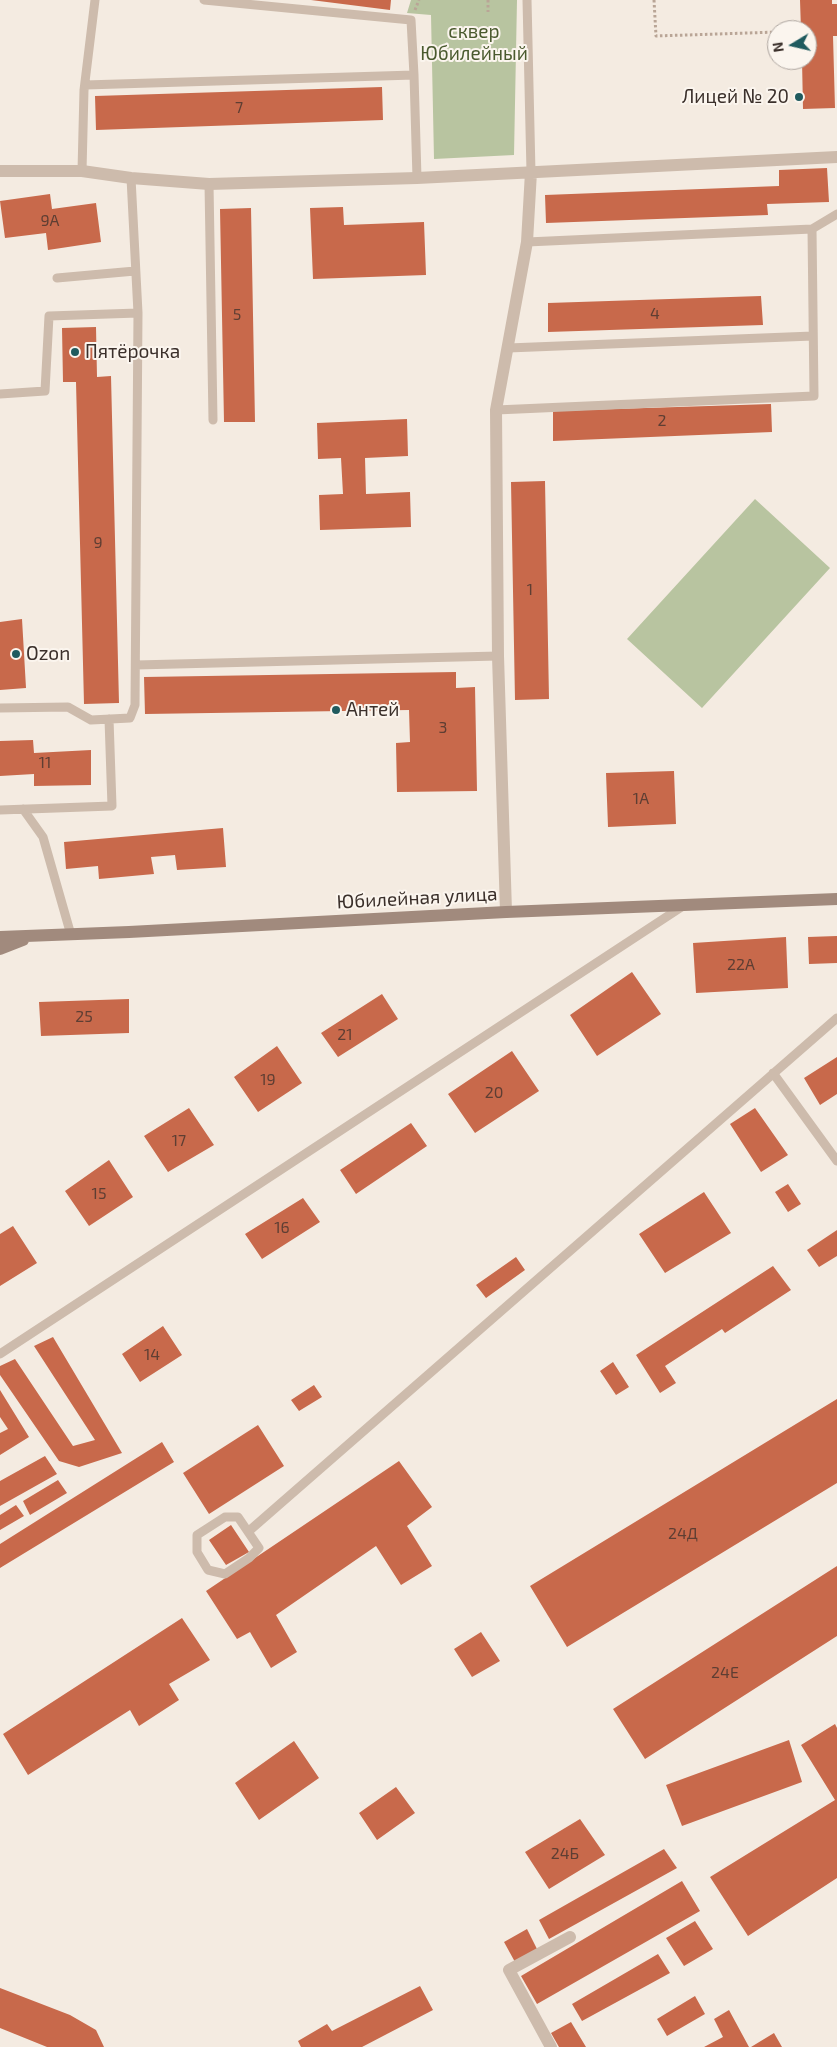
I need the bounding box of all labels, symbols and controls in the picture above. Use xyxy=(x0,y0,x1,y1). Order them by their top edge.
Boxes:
north arrow xyxy=(767,20,817,70)
park label: сквер Юбилейный xyxy=(420,21,528,65)
text: N xyxy=(768,41,787,54)
place label: Лицей № 20 xyxy=(682,86,789,108)
marker: Лицей № 20 xyxy=(793,91,805,103)
house number: 7 xyxy=(235,98,243,118)
house number: 9А xyxy=(40,211,60,231)
house number: 4 xyxy=(650,304,660,324)
house number: 5 xyxy=(233,305,241,325)
place label: Пятёрочка xyxy=(85,341,180,363)
marker: Пятёрочка xyxy=(69,346,81,358)
house number: 2 xyxy=(658,411,666,431)
house number: 9 xyxy=(93,533,103,553)
house number: 1 xyxy=(527,580,533,600)
place label: Ozon xyxy=(26,643,70,665)
marker: Ozon xyxy=(10,648,22,660)
place label: Антей xyxy=(346,699,399,721)
marker: Антей xyxy=(330,704,342,716)
house number: 3 xyxy=(439,718,447,738)
house number: 11 xyxy=(39,753,51,773)
house number: 1А xyxy=(633,789,649,809)
street label: Юбилейная улица xyxy=(336,882,498,914)
house number: 22А xyxy=(727,955,755,975)
house number: 25 xyxy=(75,1007,93,1027)
house number: 21 xyxy=(337,1025,353,1045)
house number: 19 xyxy=(260,1070,276,1090)
house number: 20 xyxy=(485,1083,503,1103)
house number: 17 xyxy=(172,1131,186,1151)
house number: 15 xyxy=(92,1184,106,1204)
house number: 16 xyxy=(274,1218,290,1238)
house number: 14 xyxy=(144,1345,160,1365)
house number: 24Д xyxy=(668,1524,698,1544)
house number: 24Е xyxy=(711,1663,739,1683)
house number: 24Б xyxy=(551,1844,579,1864)

